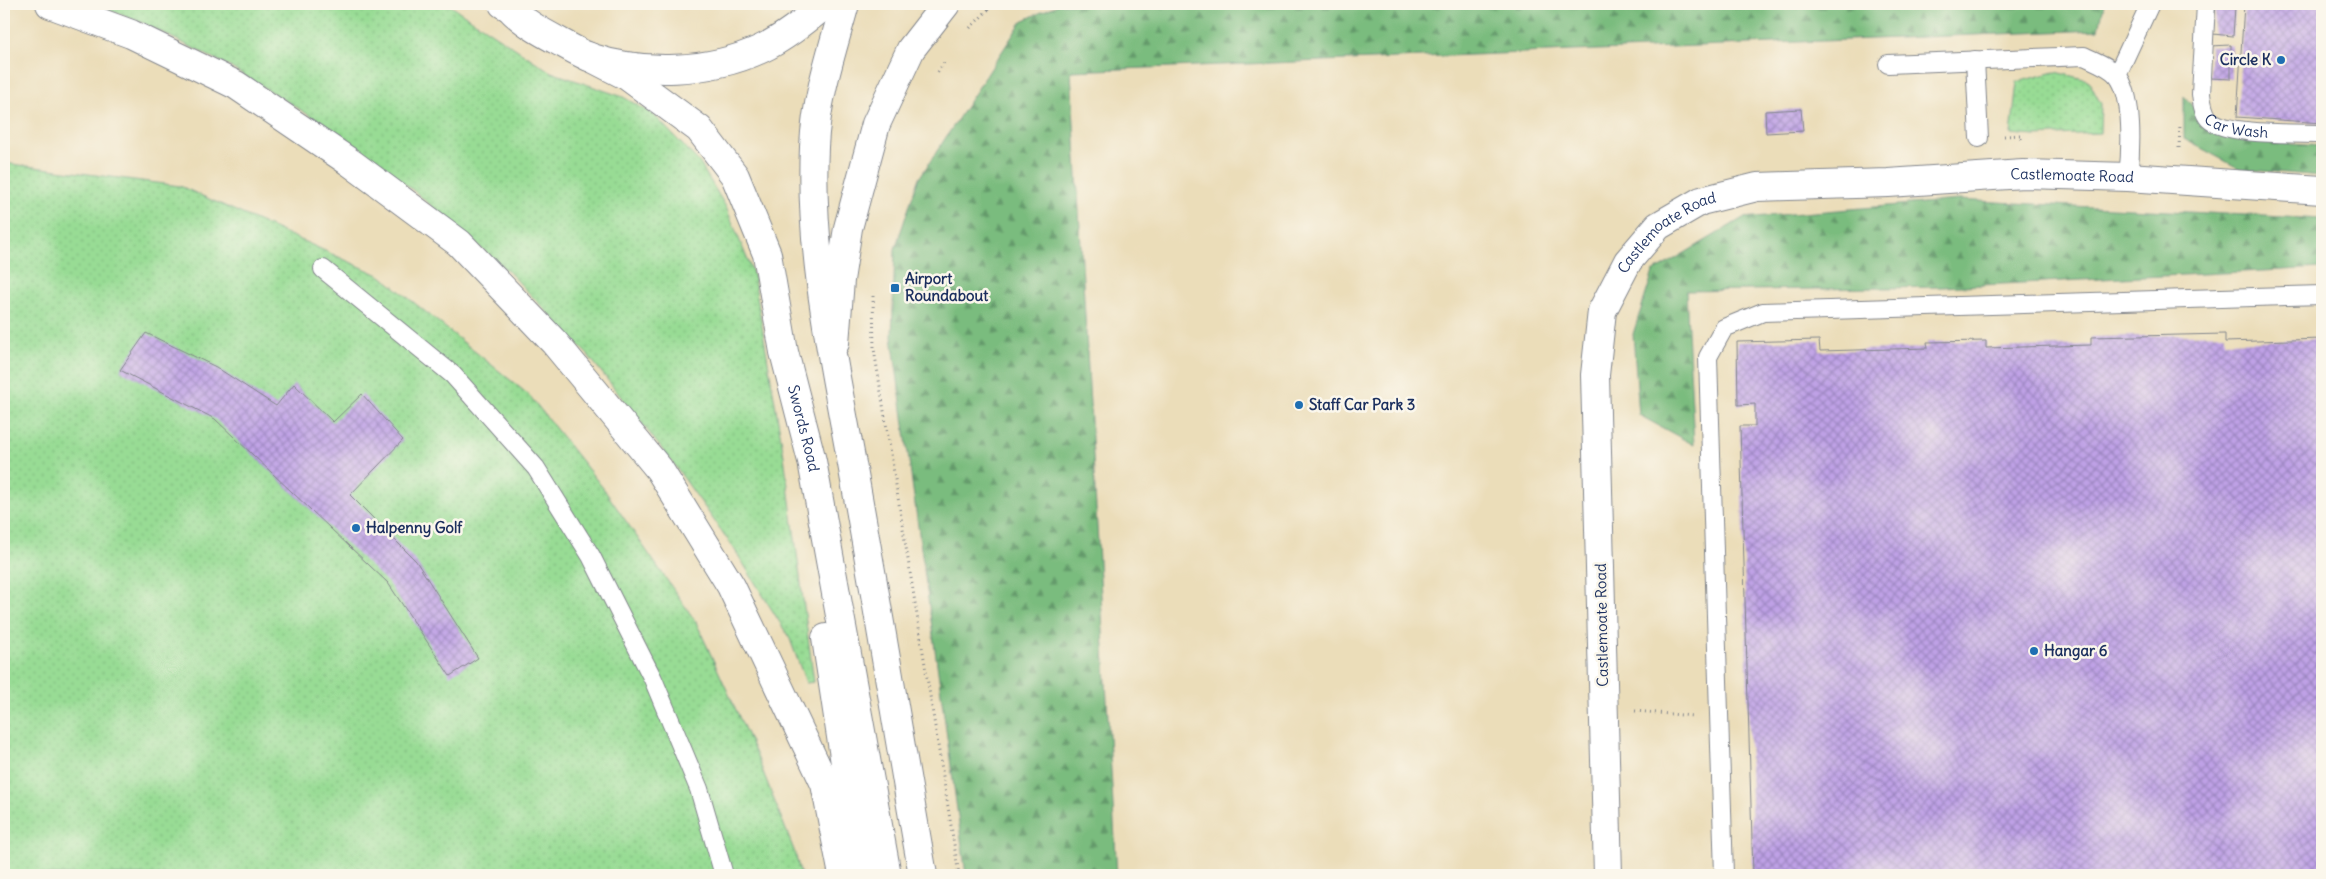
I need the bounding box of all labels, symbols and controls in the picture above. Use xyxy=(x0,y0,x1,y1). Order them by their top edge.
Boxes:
place label: Circle K xyxy=(2220,50,2272,69)
marker: Circle K xyxy=(2275,54,2287,66)
street label: Car Wash xyxy=(2200,109,2269,142)
street label: Castlemoate Road xyxy=(2010,164,2135,186)
street label: Castlemoate Road xyxy=(1613,188,1718,276)
place label: Airport Roundabout xyxy=(905,269,989,305)
marker: Airport Roundabout xyxy=(889,282,901,294)
street label: Swords Road xyxy=(784,383,824,473)
place label: Staff Car Park 3 xyxy=(1309,395,1415,414)
marker: Staff Car Park 3 xyxy=(1293,399,1305,411)
place label: Halpenny Golf xyxy=(366,518,463,538)
marker: Halpenny Golf xyxy=(350,522,362,534)
street label: Castlemoate Road xyxy=(1591,563,1612,687)
place label: Hangar 6 xyxy=(2044,641,2108,661)
marker: Hangar 6 xyxy=(2028,645,2040,657)

